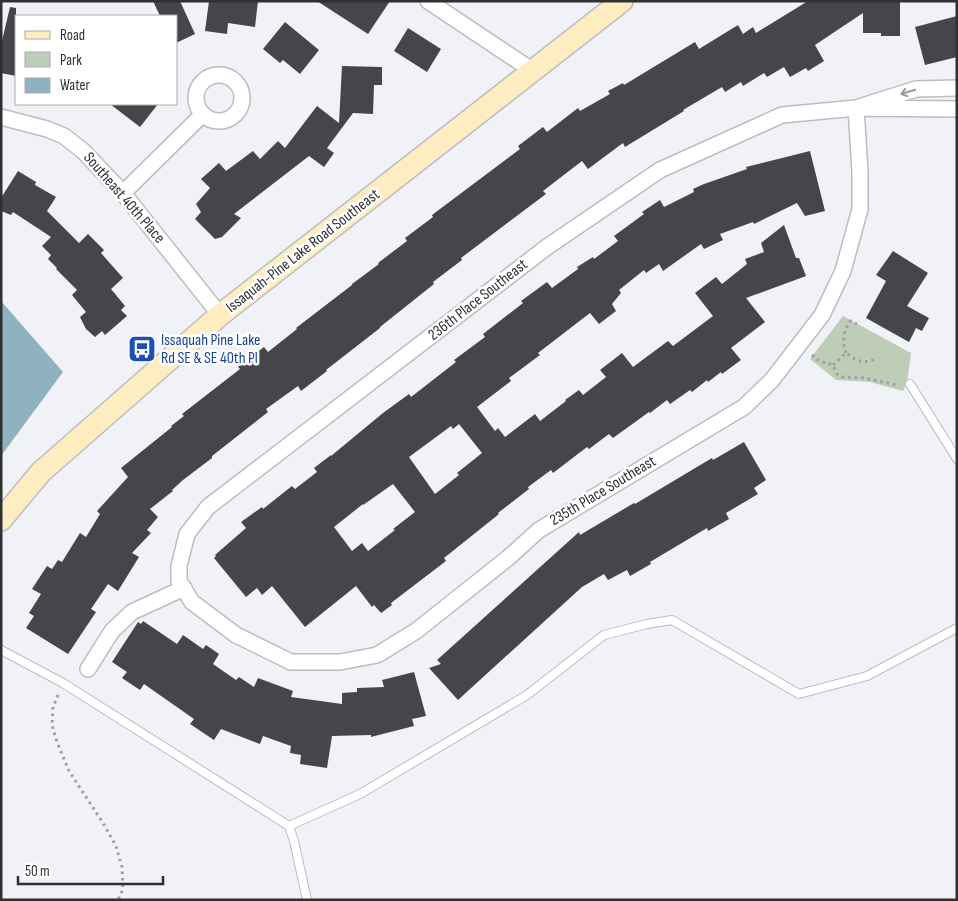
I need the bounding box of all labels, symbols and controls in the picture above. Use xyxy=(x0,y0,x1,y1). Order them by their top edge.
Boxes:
legend xyxy=(15,15,178,105)
text: Road xyxy=(60,26,85,45)
text: Park xyxy=(60,51,82,70)
text: Water xyxy=(60,76,91,95)
one-way arrow xyxy=(901,87,917,97)
street label: Southeast 40th Place xyxy=(79,149,169,247)
street label: Issaquah-Pine Lake Road Southeast xyxy=(222,185,384,317)
street label: 236th Place Southeast xyxy=(425,255,532,345)
place label: Issaquah Pine Lake Rd SE & SE 40th Pl xyxy=(161,331,260,368)
bus stop icon: Issaquah Pine Lake Rd SE & SE 40th Pl xyxy=(127,334,157,364)
street label: 235th Place Southeast xyxy=(547,452,660,530)
scale bar xyxy=(18,854,162,886)
text: 50 m xyxy=(25,862,50,881)

